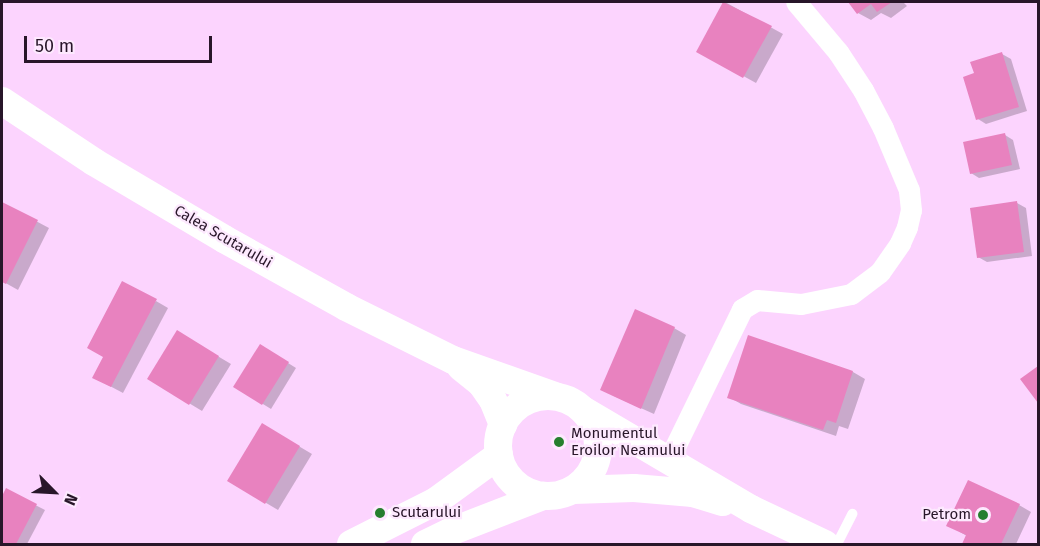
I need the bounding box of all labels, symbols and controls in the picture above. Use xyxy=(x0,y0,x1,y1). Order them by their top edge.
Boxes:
scale bar xyxy=(27,24,214,62)
text: 50 m xyxy=(35,35,74,57)
street label: Calea Scutarului xyxy=(171,202,275,272)
place label: Monumentul Eroilor Neamului xyxy=(571,424,685,459)
marker: Monumentul Eroilor Neamului xyxy=(552,435,566,449)
north arrow xyxy=(24,462,84,522)
text: N xyxy=(60,491,82,508)
place label: Scutarului xyxy=(392,504,461,522)
marker: Scutarului xyxy=(373,506,387,520)
place label: Petrom xyxy=(922,506,971,524)
marker: Petrom xyxy=(976,508,990,522)

